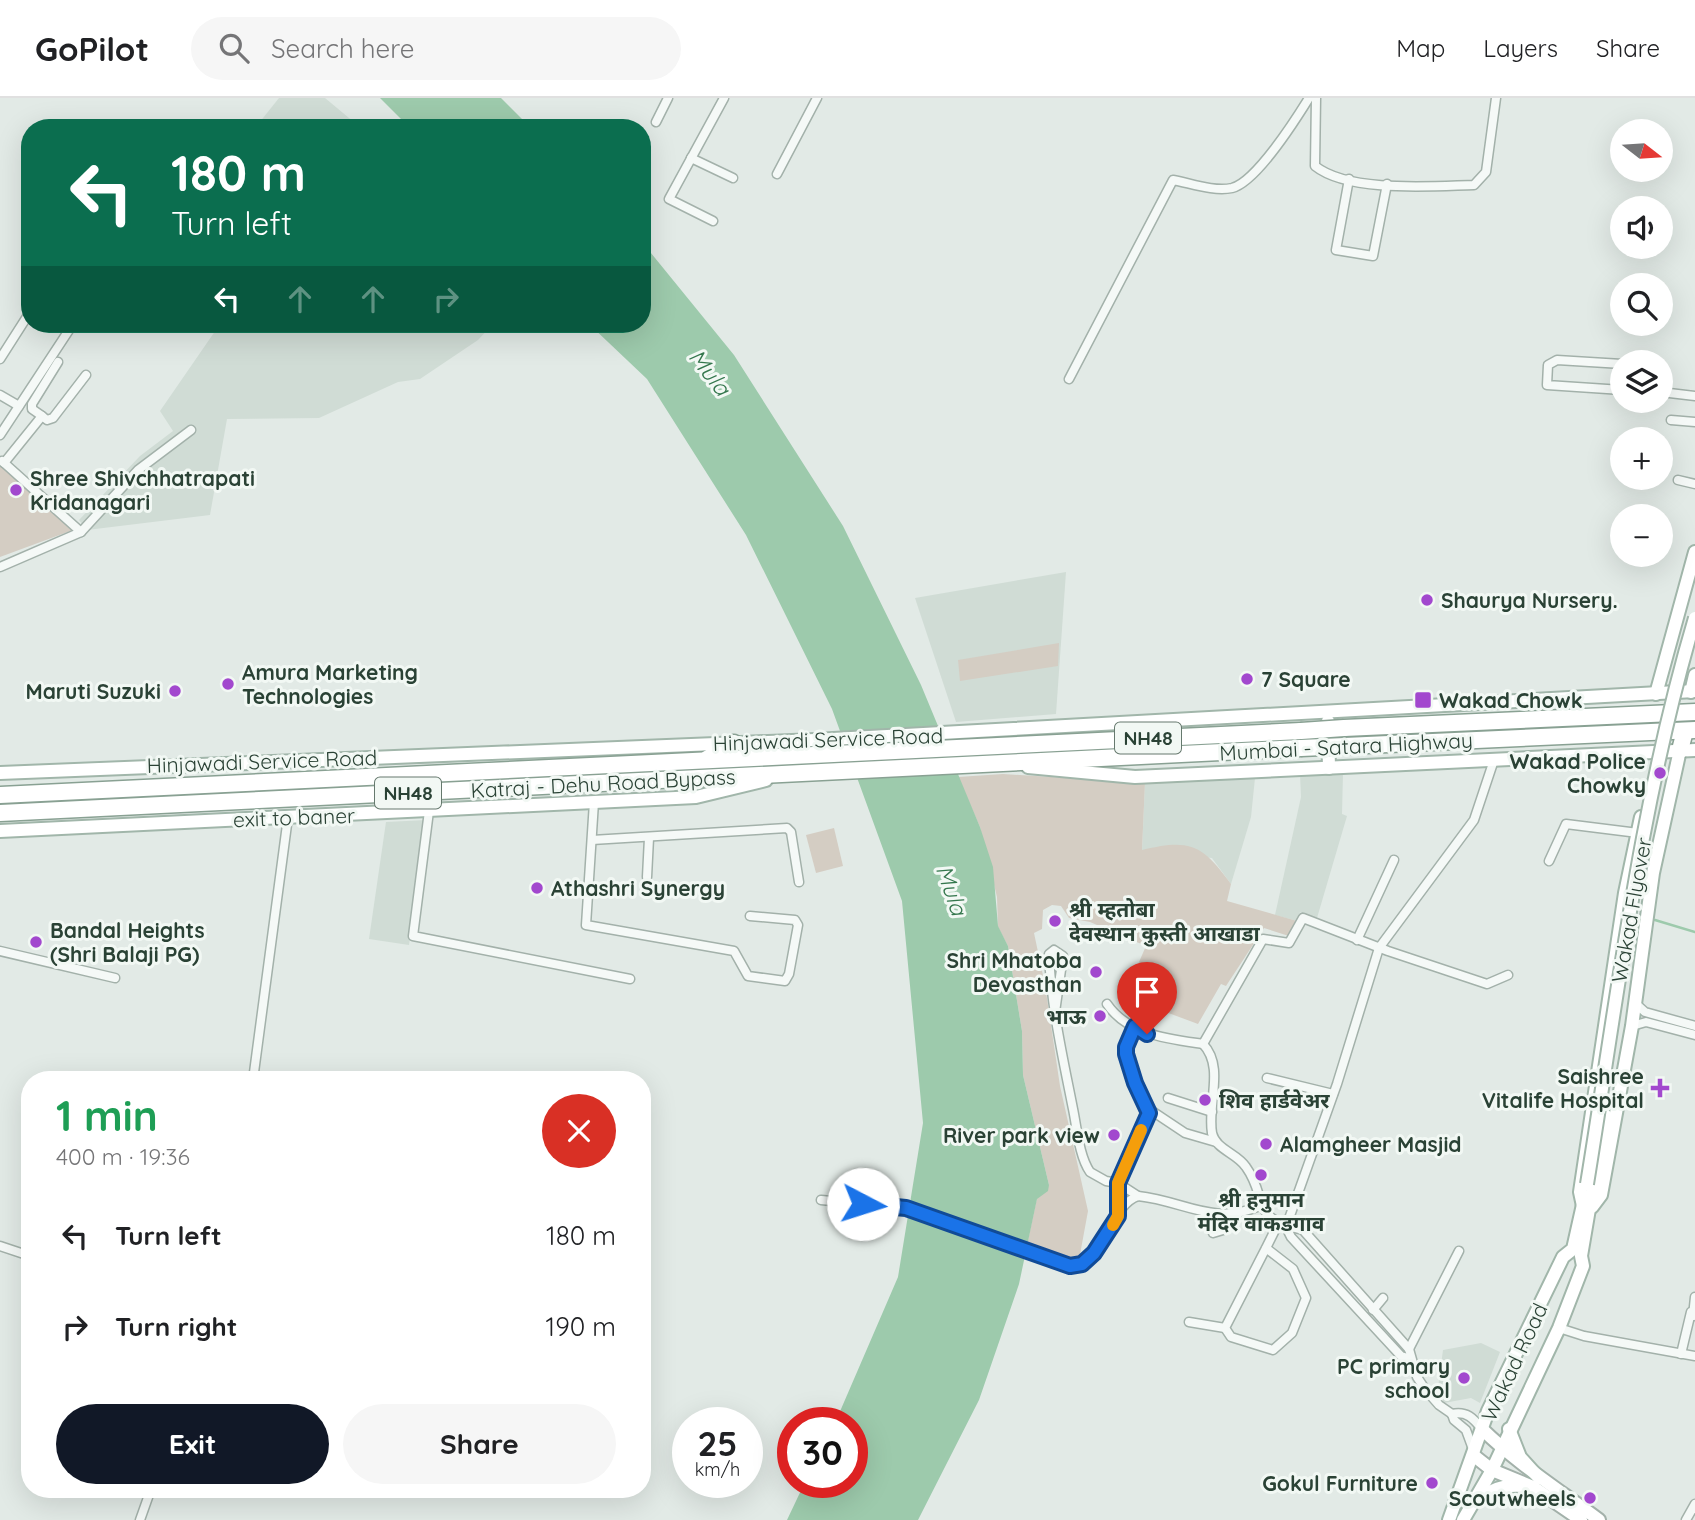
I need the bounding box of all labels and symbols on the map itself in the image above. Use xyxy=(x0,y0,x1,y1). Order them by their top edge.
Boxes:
north arrow xyxy=(1610,119,1673,182)
water label: Mula xyxy=(683,343,738,402)
place label: Shree Shivchhatrapati Kridanagari xyxy=(30,465,255,515)
marker: Shree Shivchhatrapati Kridanagari xyxy=(8,482,24,498)
place label: Shaurya Nursery. xyxy=(1441,587,1618,613)
marker: Shaurya Nursery. xyxy=(1419,592,1435,608)
place label: Amura Marketing Technologies xyxy=(242,659,418,709)
place label: 7 Square xyxy=(1261,666,1351,692)
marker: 7 Square xyxy=(1239,671,1255,687)
marker: Amura Marketing Technologies xyxy=(220,676,236,692)
place label: Maruti Suzuki xyxy=(25,678,161,704)
marker: Maruti Suzuki xyxy=(167,683,183,699)
place label: Wakad Chowk xyxy=(1439,687,1583,713)
marker: Wakad Chowk xyxy=(1413,690,1433,710)
street label: Hinjawadi Service Road xyxy=(712,722,944,756)
road number: NH48 xyxy=(1115,722,1181,754)
street label: Mumbai - Satara Highway xyxy=(1219,726,1473,766)
street label: Hinjawadi Service Road xyxy=(146,744,378,778)
place label: Wakad Police Chowky xyxy=(1510,748,1646,798)
street label: Katraj - Dehu Road Bypass xyxy=(470,763,736,803)
marker: Wakad Police Chowky xyxy=(1652,765,1668,781)
road number: NH48 xyxy=(375,778,441,808)
street label: exit to baner xyxy=(232,802,356,832)
street label: Wakad Flyover xyxy=(1605,835,1657,985)
water label: Mula xyxy=(930,861,974,920)
place label: Athashri Synergy xyxy=(551,875,725,901)
marker: Athashri Synergy xyxy=(529,880,545,896)
place label: श्री म्हतोबा देवस्थान कुस्ती आखाडा xyxy=(1069,896,1260,947)
marker: श्री म्हतोबा देवस्थान कुस्ती आखाडा xyxy=(1047,913,1063,929)
place label: Bandal Heights (Shri Balaji PG) xyxy=(50,917,205,967)
marker: Bandal Heights (Shri Balaji PG) xyxy=(28,934,44,950)
place label: Shri Mhatoba Devasthan xyxy=(947,947,1082,997)
pin xyxy=(1117,962,1177,1034)
marker: Shri Mhatoba Devasthan xyxy=(1088,964,1104,980)
place label: भाऊ xyxy=(1046,1003,1087,1029)
marker: भाऊ xyxy=(1092,1008,1108,1024)
place label: Saishree Vitalife Hospital xyxy=(1482,1063,1644,1113)
marker: Saishree Vitalife Hospital xyxy=(1650,1078,1670,1098)
place label: शिव हार्डवेअर xyxy=(1219,1087,1330,1113)
marker: शिव हार्डवेअर xyxy=(1197,1092,1213,1108)
place label: River park view xyxy=(943,1122,1100,1148)
marker: River park view xyxy=(1106,1127,1122,1143)
place label: Alamgheer Masjid xyxy=(1280,1131,1462,1157)
marker: Alamgheer Masjid xyxy=(1258,1136,1274,1152)
position arrow xyxy=(826,1167,900,1241)
marker: श्री हनुमान मंदिर वाकडगाव xyxy=(1253,1167,1269,1183)
place label: श्री हनुमान मंदिर वाकडगाव xyxy=(1198,1186,1325,1236)
street label: Wakad Road xyxy=(1475,1299,1553,1425)
place label: PC primary school xyxy=(1337,1353,1450,1403)
marker: PC primary school xyxy=(1456,1370,1472,1386)
speed limit sign: 30 xyxy=(777,1407,868,1498)
place label: Gokul Furniture xyxy=(1262,1470,1418,1496)
marker: Gokul Furniture xyxy=(1424,1475,1440,1491)
place label: Scoutwheels xyxy=(1449,1485,1576,1511)
marker: Scoutwheels xyxy=(1582,1490,1598,1506)

